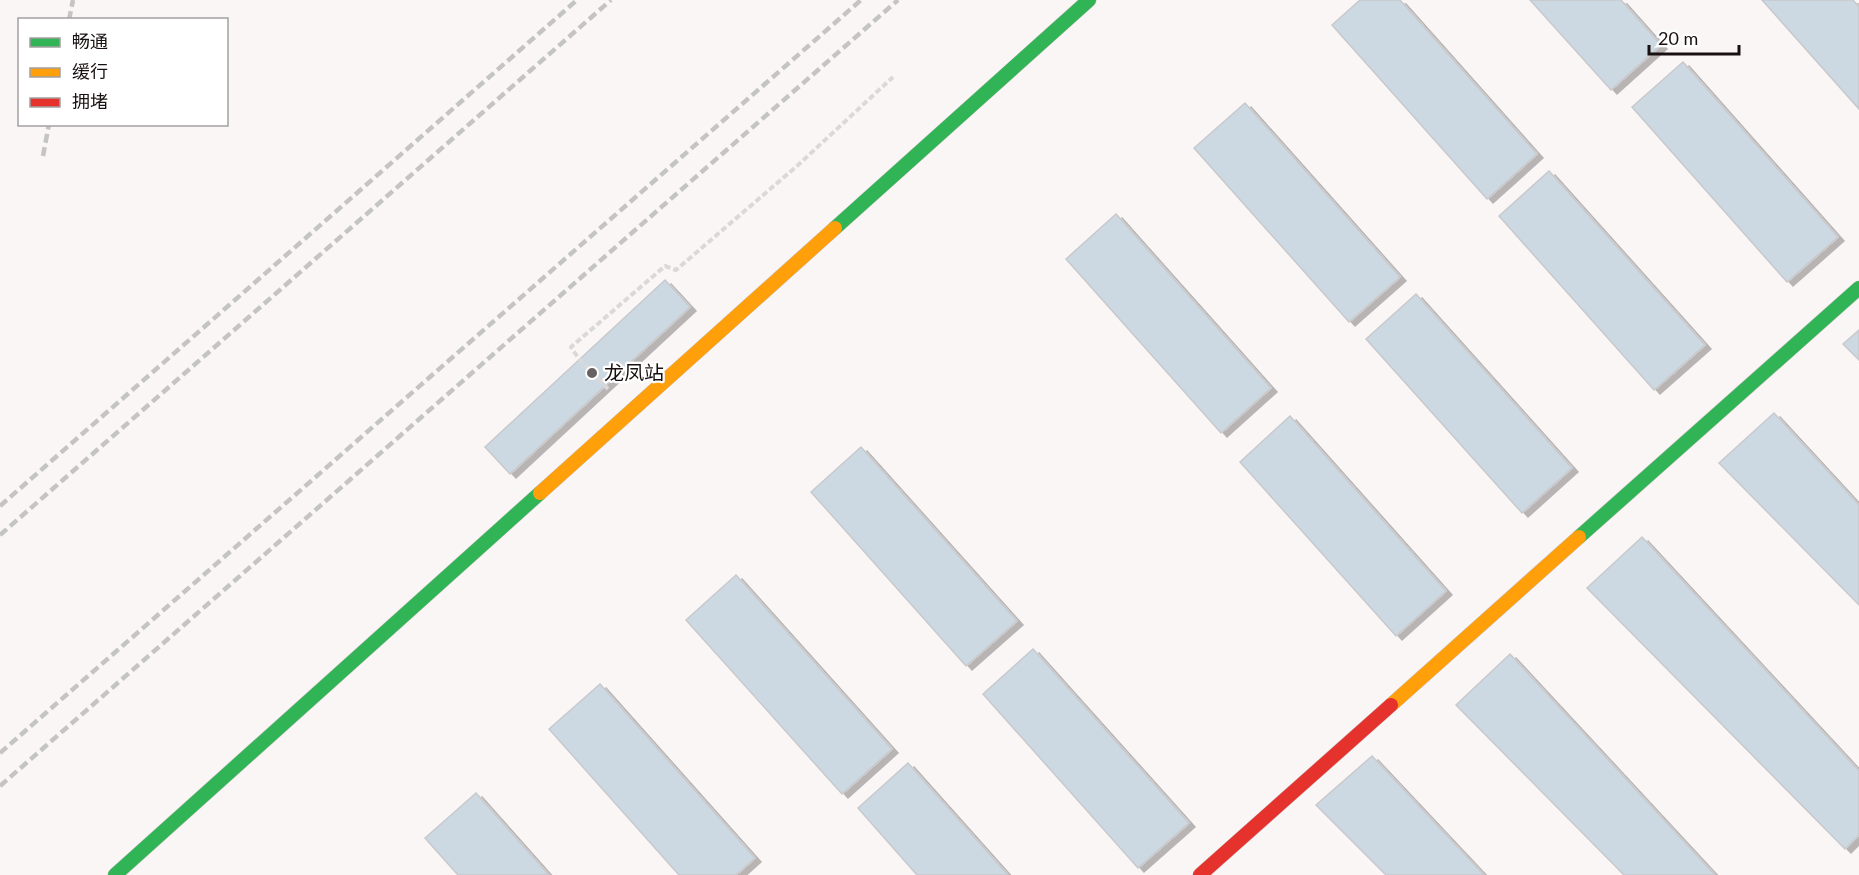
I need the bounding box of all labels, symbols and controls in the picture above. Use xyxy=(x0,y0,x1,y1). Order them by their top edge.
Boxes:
legend xyxy=(18,18,228,126)
scale bar xyxy=(1649,18,1739,56)
text: 20 m xyxy=(1658,27,1698,49)
text: 畅通 xyxy=(72,30,108,52)
text: 缓行 xyxy=(72,60,108,82)
text: 拥堵 xyxy=(72,90,108,112)
place label: 龙凤站 xyxy=(604,360,664,384)
marker: 龙凤站 xyxy=(585,366,599,380)

